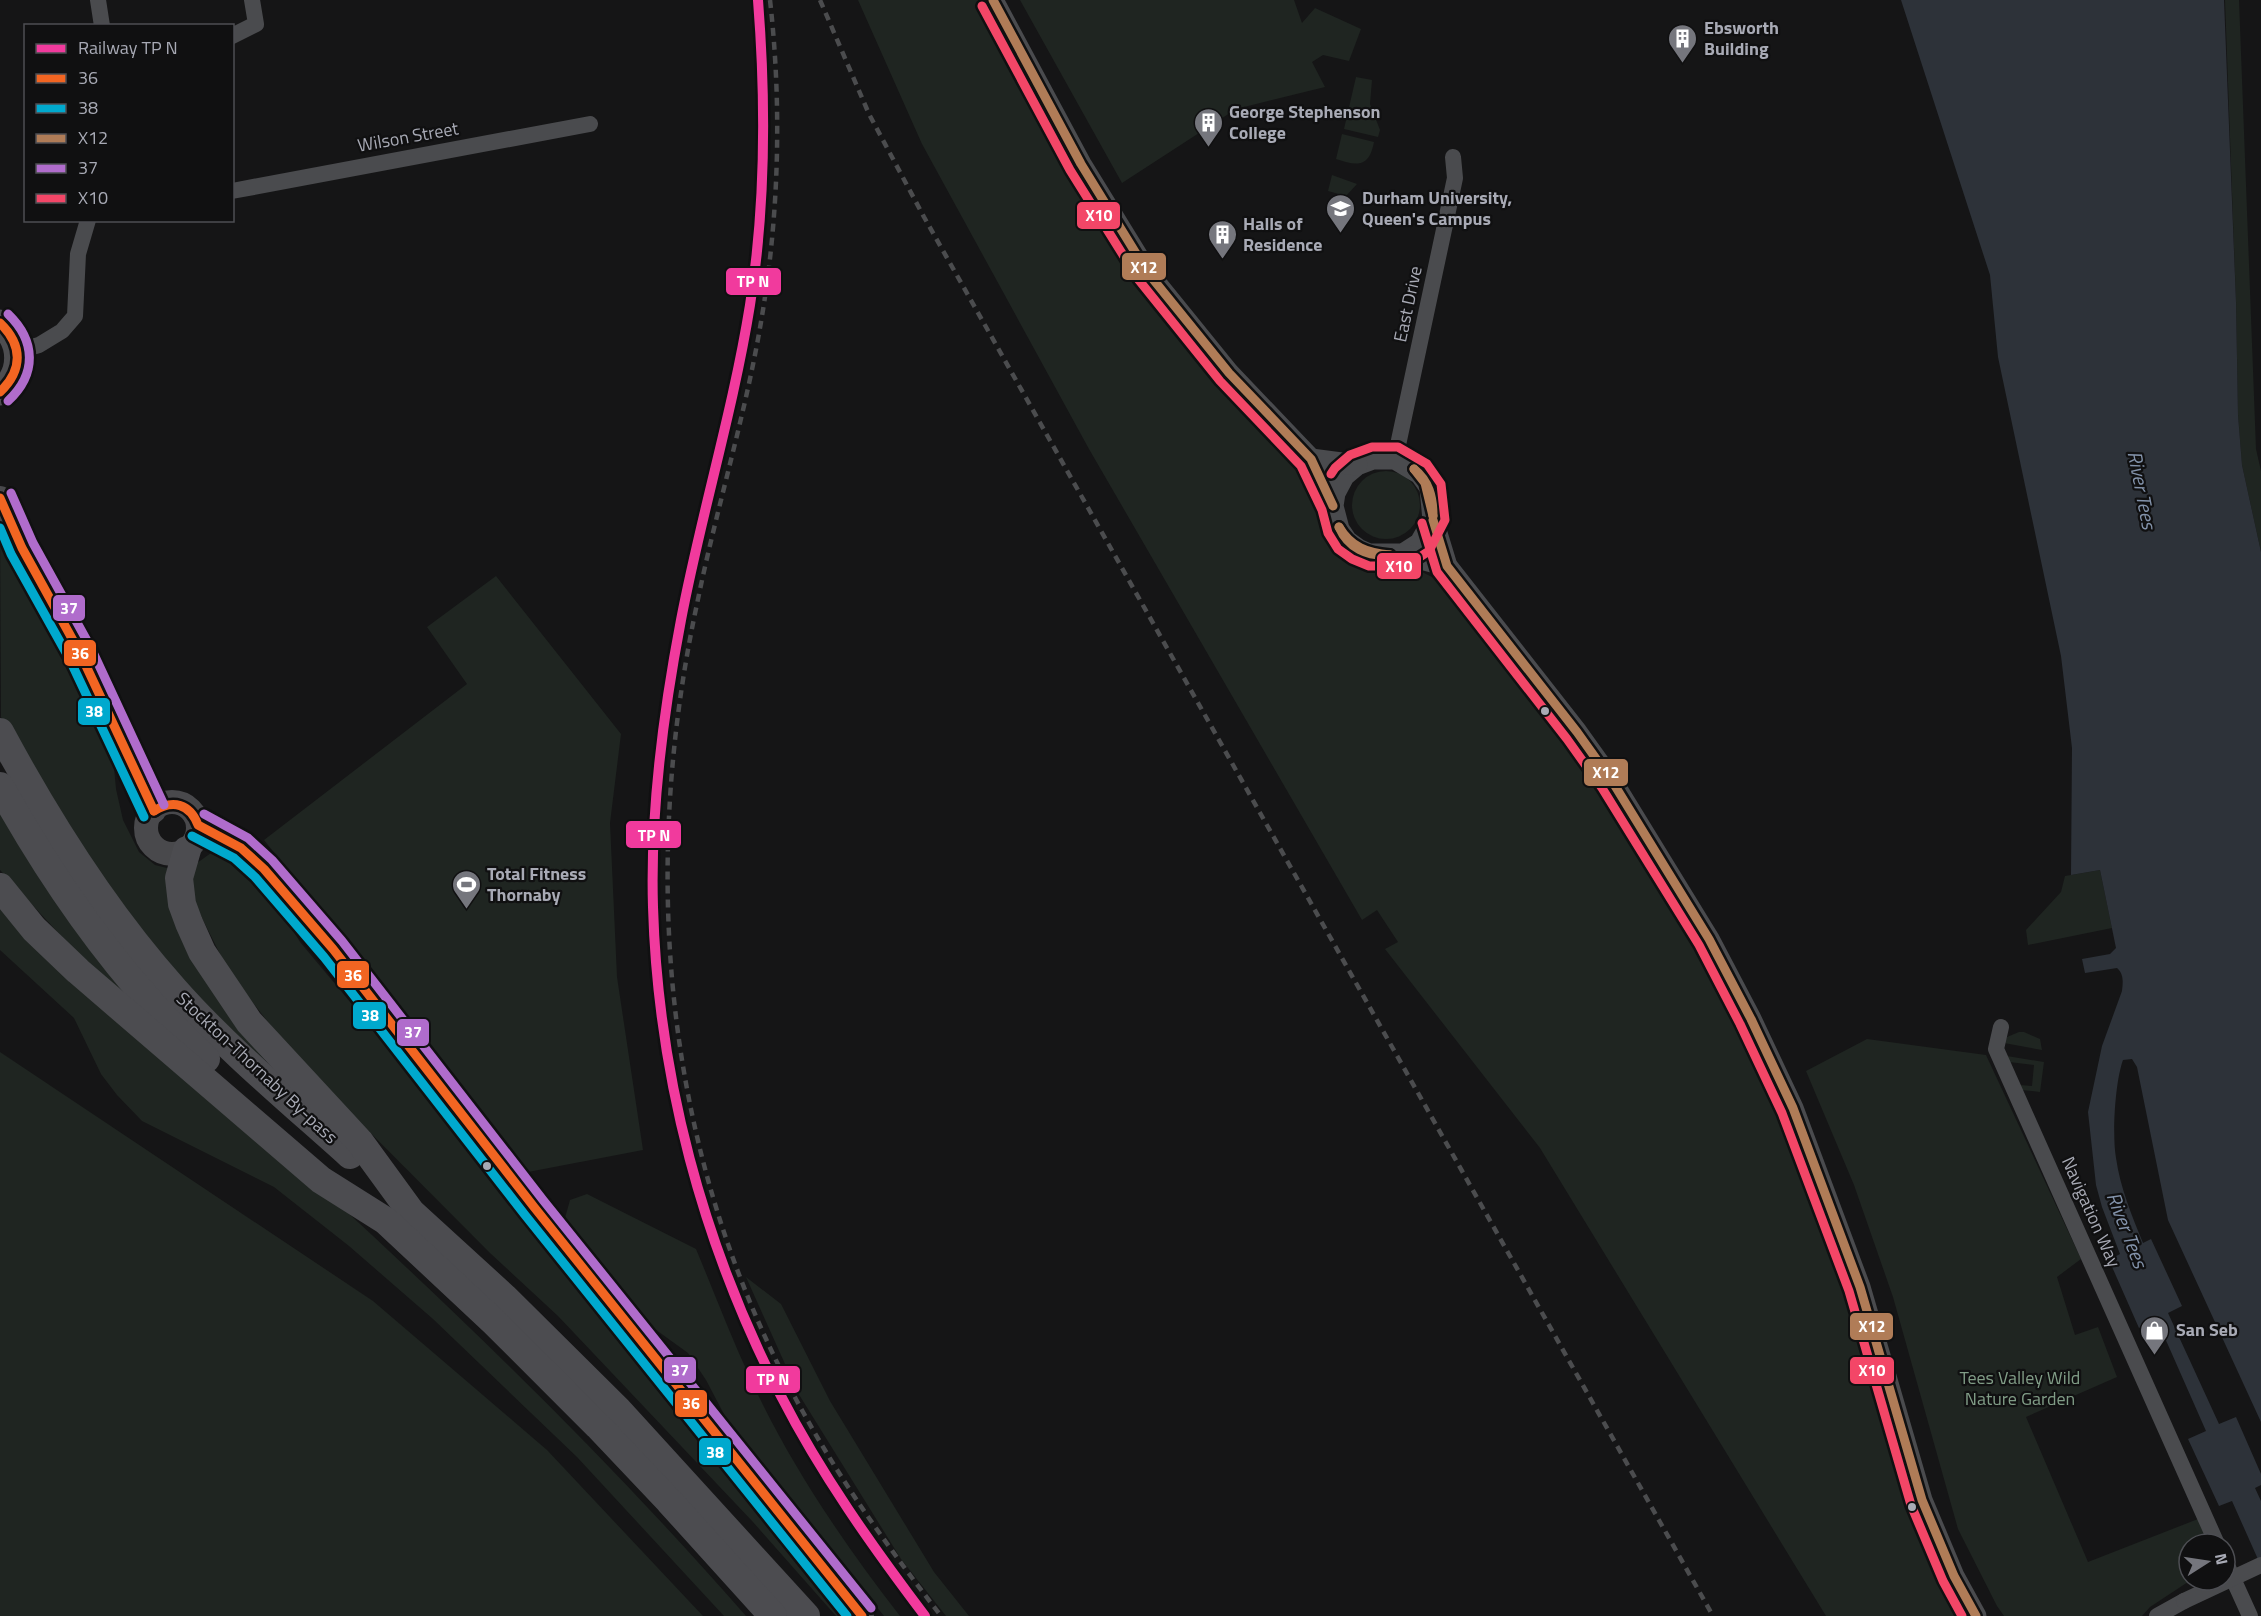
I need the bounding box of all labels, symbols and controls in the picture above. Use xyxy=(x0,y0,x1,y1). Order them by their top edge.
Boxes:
place label: Ebsworth Building xyxy=(1704,14,1779,62)
building icon: Ebsworth Building xyxy=(1667,22,1699,64)
legend xyxy=(24,24,234,222)
text: Railway TP N xyxy=(78,34,178,61)
text: 36 xyxy=(78,64,98,91)
text: 38 xyxy=(78,94,98,121)
place label: George Stephenson College xyxy=(1229,98,1381,146)
building icon: George Stephenson College xyxy=(1192,106,1224,148)
street label: Wilson Street xyxy=(355,114,461,159)
text: X12 xyxy=(78,124,108,151)
text: 37 xyxy=(78,154,98,181)
text: X10 xyxy=(78,184,108,211)
place label: Durham University, Queen's Campus xyxy=(1362,184,1512,232)
school or university icon: Durham University, Queen's Campus xyxy=(1325,192,1357,234)
line badge: X10 xyxy=(1076,201,1121,230)
text: X10 xyxy=(1085,203,1113,227)
place label: Halls of Residence xyxy=(1243,210,1323,258)
building icon: Halls of Residence xyxy=(1206,218,1238,260)
line badge: X12 xyxy=(1121,252,1167,281)
text: X12 xyxy=(1130,255,1158,279)
street label: East Drive xyxy=(1386,263,1429,344)
line badge: TP N xyxy=(725,267,782,296)
text: TP N xyxy=(737,269,769,293)
water label: River Tees xyxy=(2120,448,2166,533)
line badge: X10 xyxy=(1376,552,1422,580)
text: X10 xyxy=(1385,554,1413,578)
line badge: 37 xyxy=(52,594,86,622)
text: 37 xyxy=(60,596,78,620)
line badge: 36 xyxy=(63,639,97,667)
text: 36 xyxy=(71,641,89,665)
line badge: 38 xyxy=(77,697,111,726)
text: 38 xyxy=(85,699,103,723)
unlabelled marker xyxy=(1539,705,1551,717)
line badge: X12 xyxy=(1583,758,1629,787)
text: X12 xyxy=(1592,760,1620,784)
line badge: TP N xyxy=(625,820,682,849)
text: TP N xyxy=(638,823,670,847)
place label: Total Fitness Thornaby xyxy=(487,860,586,908)
sports icon: Total Fitness Thornaby xyxy=(450,868,482,910)
line badge: 36 xyxy=(336,960,370,989)
text: 36 xyxy=(344,963,362,987)
street label: Stockton-Thornaby By-pass xyxy=(171,985,344,1150)
line badge: 38 xyxy=(352,1001,387,1030)
text: 38 xyxy=(361,1003,379,1027)
line badge: 37 xyxy=(396,1018,430,1047)
text: 37 xyxy=(404,1020,422,1044)
street label: Navigation Way xyxy=(2055,1152,2128,1272)
unlabelled marker xyxy=(481,1160,493,1172)
water label: River Tees xyxy=(2099,1187,2157,1274)
line badge: X12 xyxy=(1849,1312,1894,1341)
text: X12 xyxy=(1858,1314,1886,1338)
shop icon: San Seb xyxy=(2139,1314,2171,1356)
place label: San Seb xyxy=(2176,1316,2238,1343)
line badge: 37 xyxy=(663,1356,697,1384)
line badge: X10 xyxy=(1849,1356,1895,1385)
text: 37 xyxy=(671,1358,689,1382)
text: X10 xyxy=(1858,1358,1886,1382)
park label: Tees Valley Wild Nature Garden xyxy=(1960,1364,2080,1412)
line badge: TP N xyxy=(745,1365,801,1394)
text: TP N xyxy=(757,1367,789,1391)
line badge: 36 xyxy=(674,1389,708,1418)
text: 36 xyxy=(682,1391,700,1415)
line badge: 38 xyxy=(698,1437,732,1466)
text: 38 xyxy=(706,1440,724,1464)
unlabelled marker xyxy=(1906,1501,1918,1513)
north arrow xyxy=(2177,1532,2237,1592)
text: N xyxy=(2209,1551,2235,1567)

